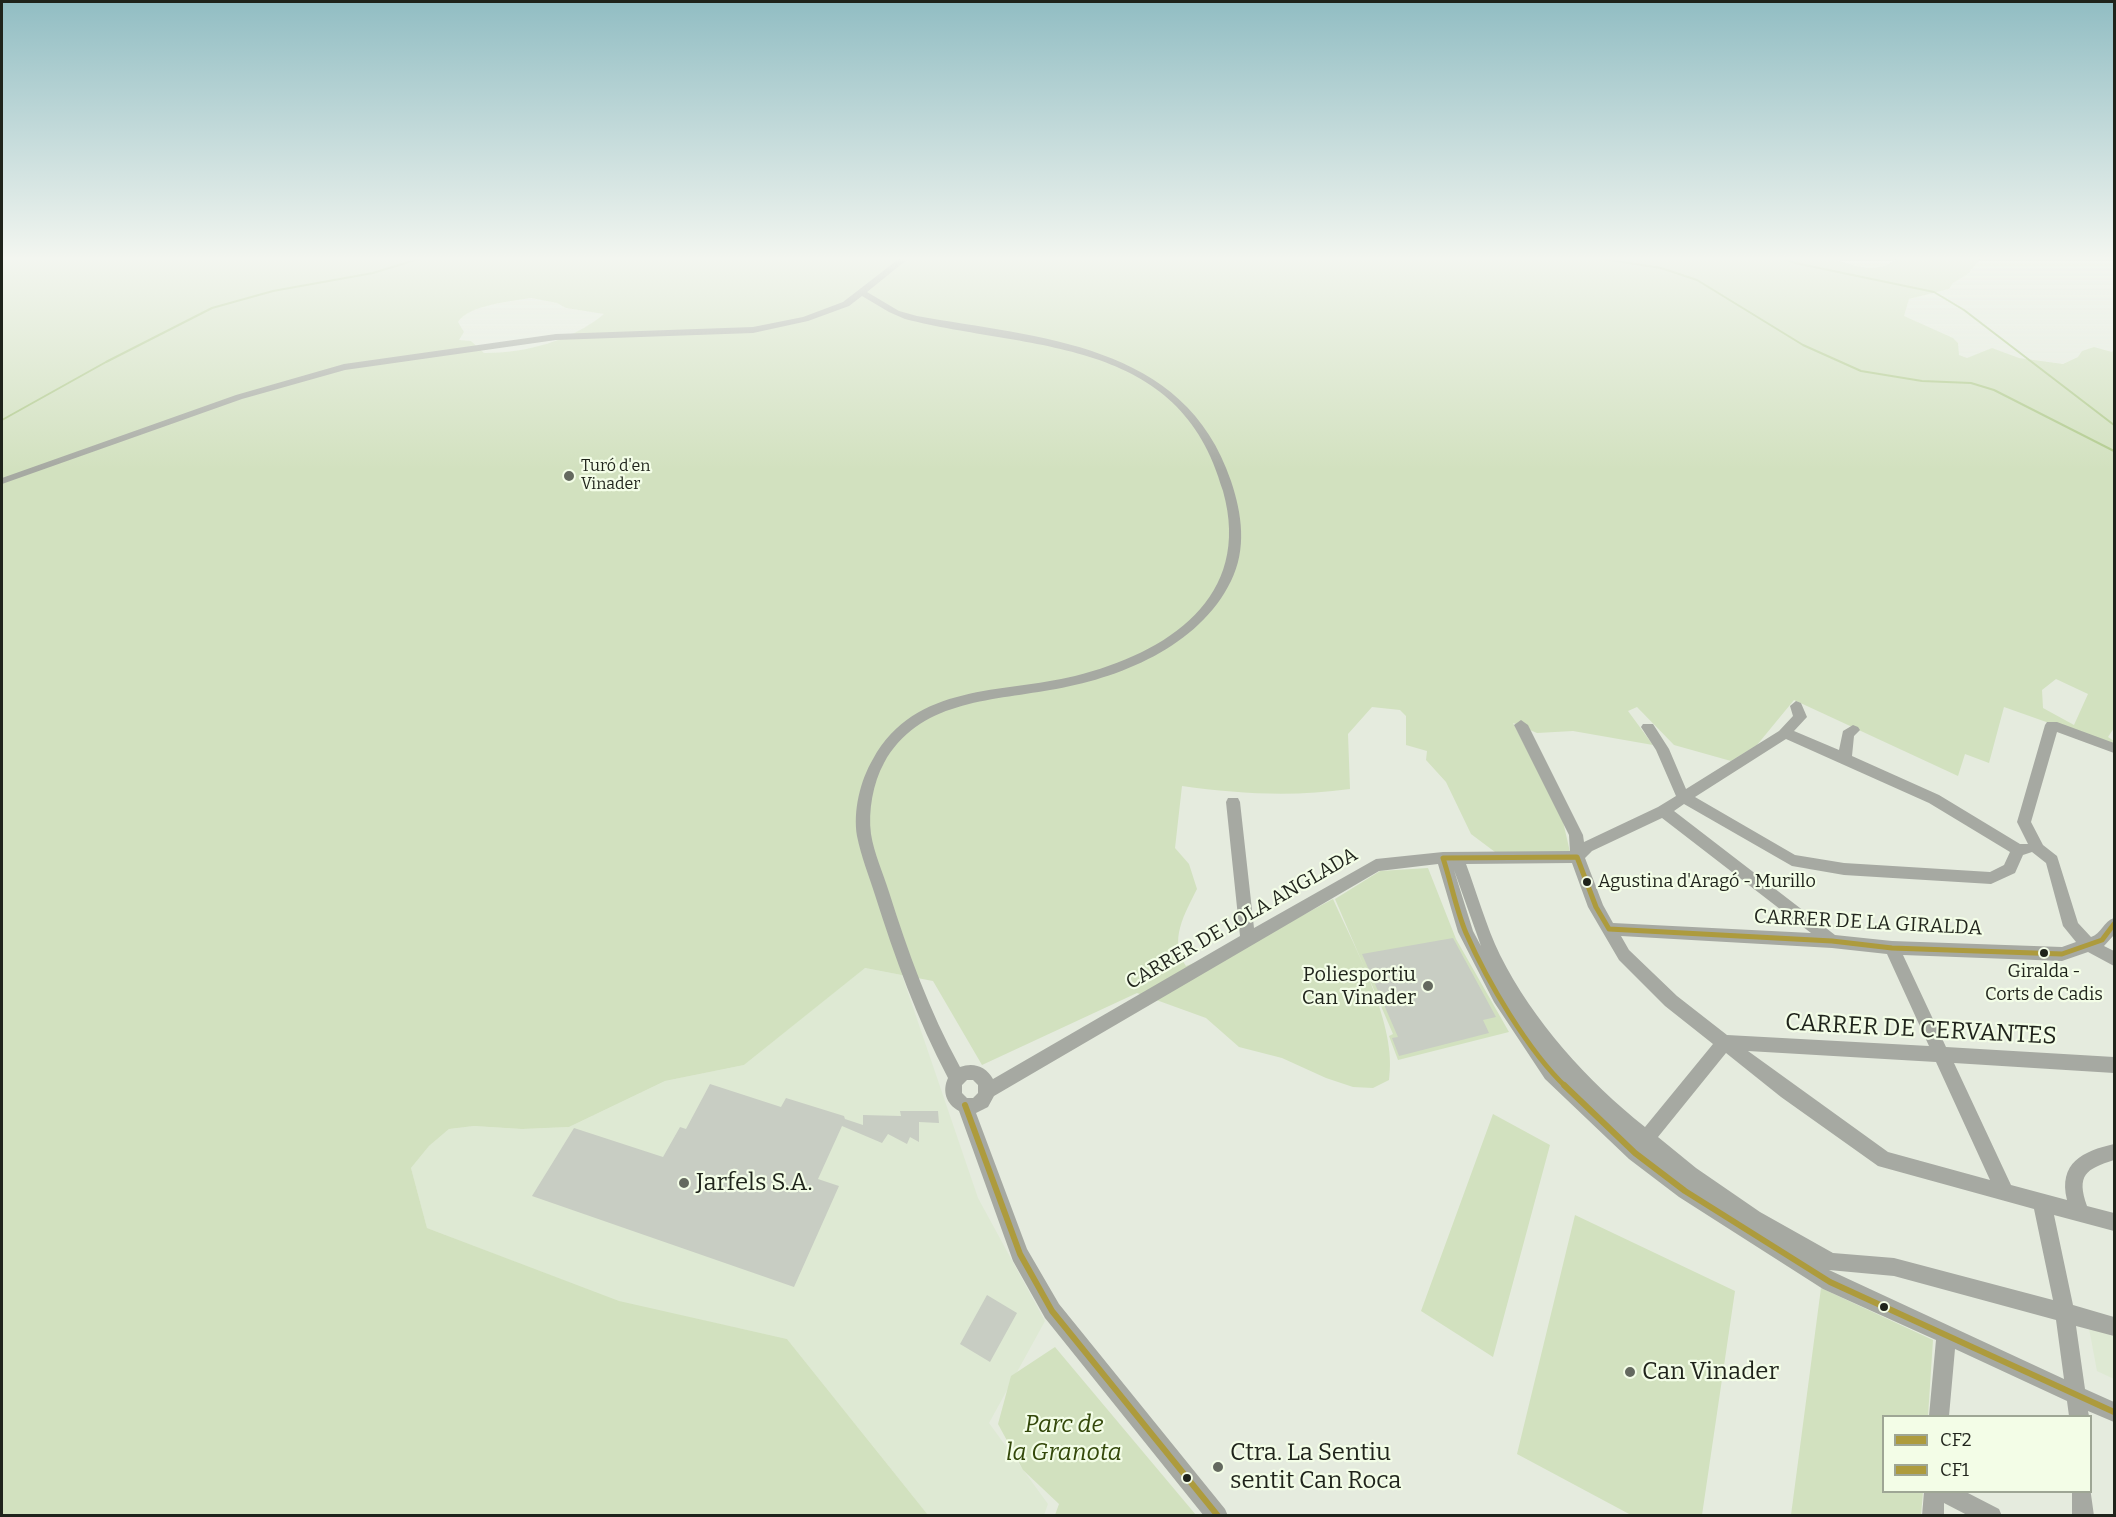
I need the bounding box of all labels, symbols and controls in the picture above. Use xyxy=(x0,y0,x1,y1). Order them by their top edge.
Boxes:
place label: Turó d'en Vinader xyxy=(581,457,650,495)
marker: Turó d'en Vinader xyxy=(562,469,576,483)
street label: CARRER DE LOLA ANGLADA xyxy=(1122,843,1362,995)
place label: Agustina d'Aragó - Murillo xyxy=(1598,871,1816,893)
marker: Agustina d'Aragó - Murillo xyxy=(1581,876,1593,888)
street label: CARRER DE LA GIRALDA xyxy=(1753,905,1983,941)
marker: Giralda - Corts de Cadis xyxy=(2038,947,2050,959)
place label: Giralda - Corts de Cadis xyxy=(1985,961,2103,1004)
place label: Poliesportiu Can Vinader xyxy=(1302,963,1416,1010)
marker: Poliesportiu Can Vinader xyxy=(1421,979,1435,993)
street label: CARRER DE CERVANTES xyxy=(1784,1009,2058,1051)
place label: Jarfels S.A. xyxy=(696,1169,813,1197)
marker: Jarfels S.A. xyxy=(677,1176,691,1190)
unlabelled marker xyxy=(1878,1301,1890,1313)
place label: Can Vinader xyxy=(1642,1358,1779,1386)
marker: Can Vinader xyxy=(1623,1365,1637,1379)
park label: Parc de la Granota xyxy=(1006,1411,1122,1467)
legend xyxy=(1882,1415,2092,1493)
text: CF2 xyxy=(1940,1429,1972,1451)
place label: Ctra. La Sentiu sentit Can Roca xyxy=(1230,1439,1401,1495)
text: CF1 xyxy=(1940,1459,1969,1481)
marker: Ctra. La Sentiu sentit Can Roca xyxy=(1211,1460,1225,1474)
unlabelled marker xyxy=(1181,1472,1193,1484)

